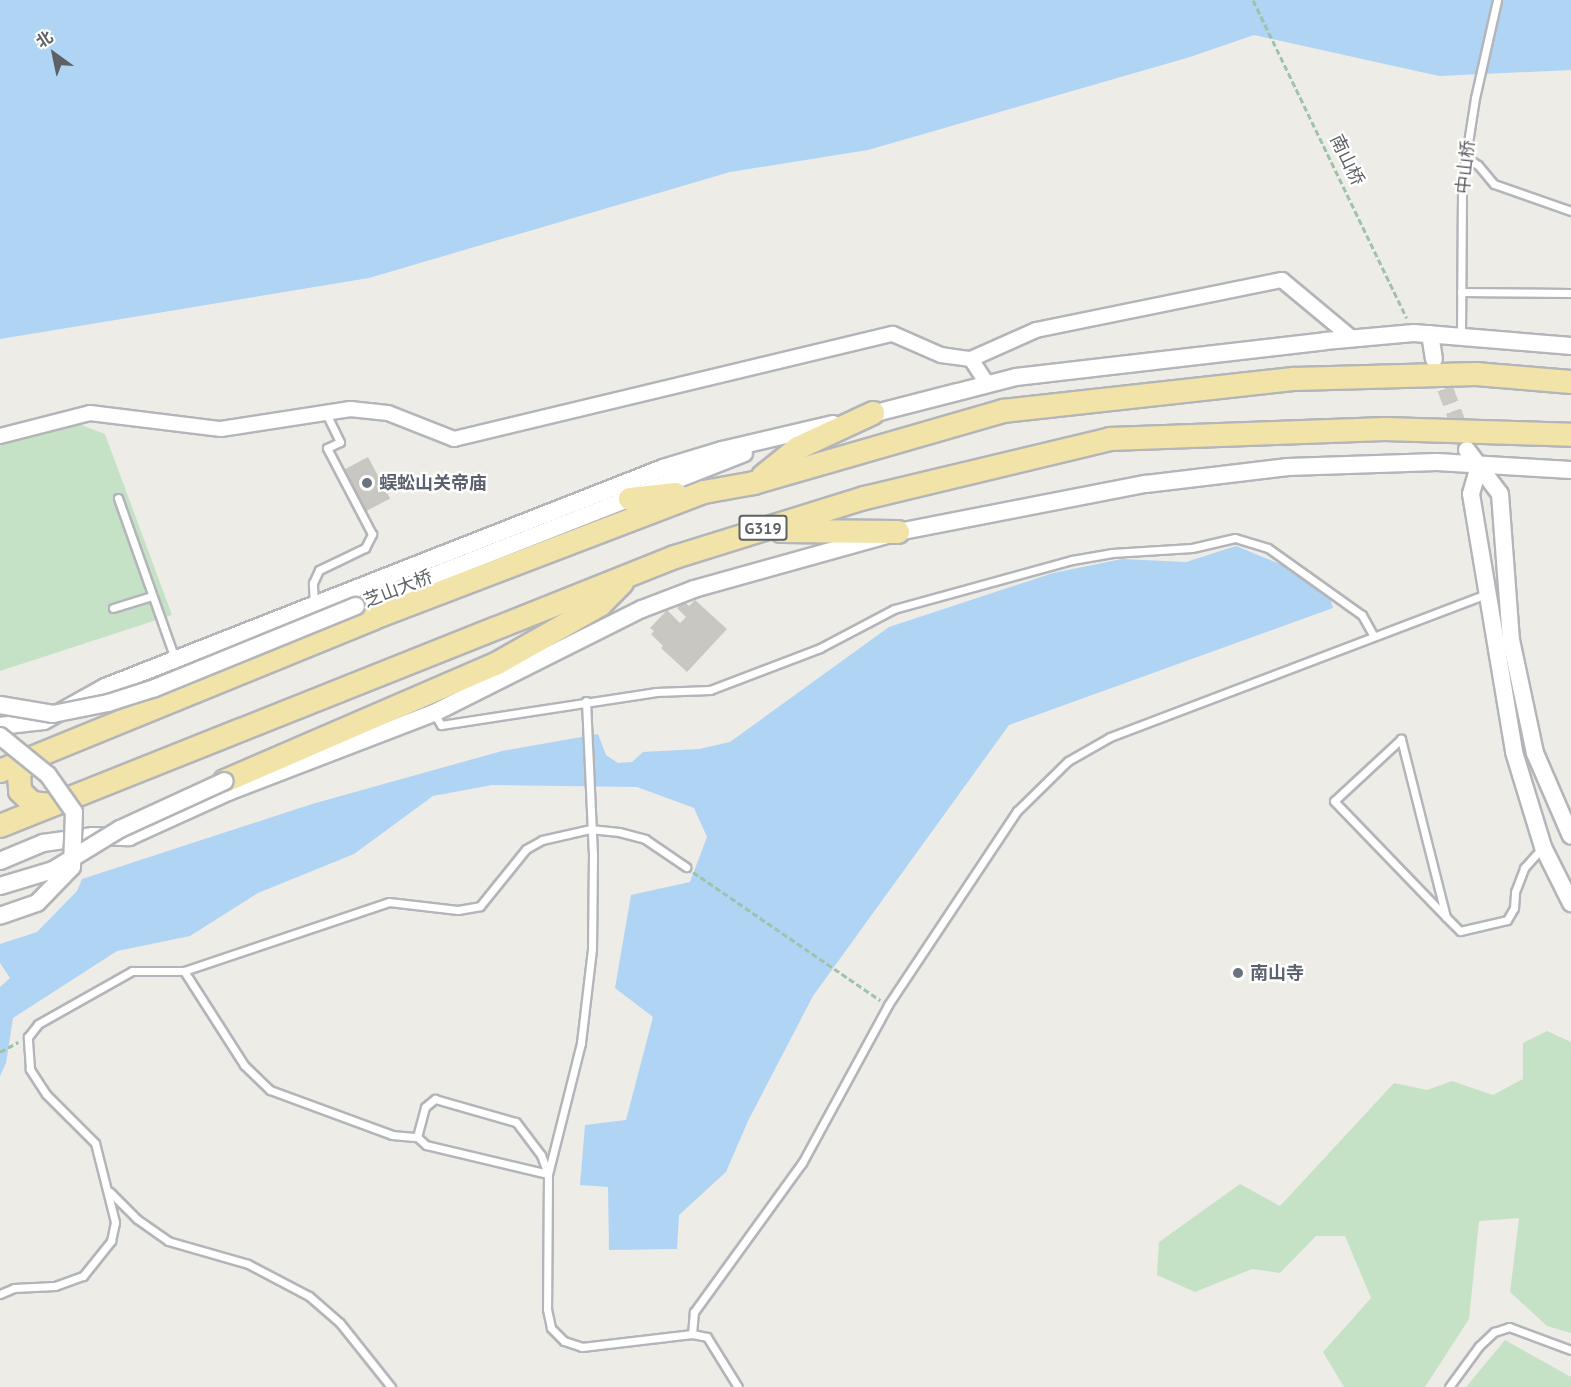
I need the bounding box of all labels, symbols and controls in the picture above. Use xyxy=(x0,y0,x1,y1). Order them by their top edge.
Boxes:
north arrow xyxy=(24,24,84,84)
text: 北 xyxy=(32,26,56,52)
street label: 南山桥 xyxy=(1325,131,1369,189)
street label: 中山桥 xyxy=(1452,139,1480,195)
place label: 蜈蚣山关帝庙 xyxy=(379,472,487,494)
marker: 蜈蚣山关帝庙 xyxy=(360,476,374,490)
road number: G319 xyxy=(738,515,789,541)
street label: 芝山大桥 xyxy=(361,566,435,612)
place label: 南山寺 xyxy=(1250,962,1304,984)
marker: 南山寺 xyxy=(1231,966,1245,980)

